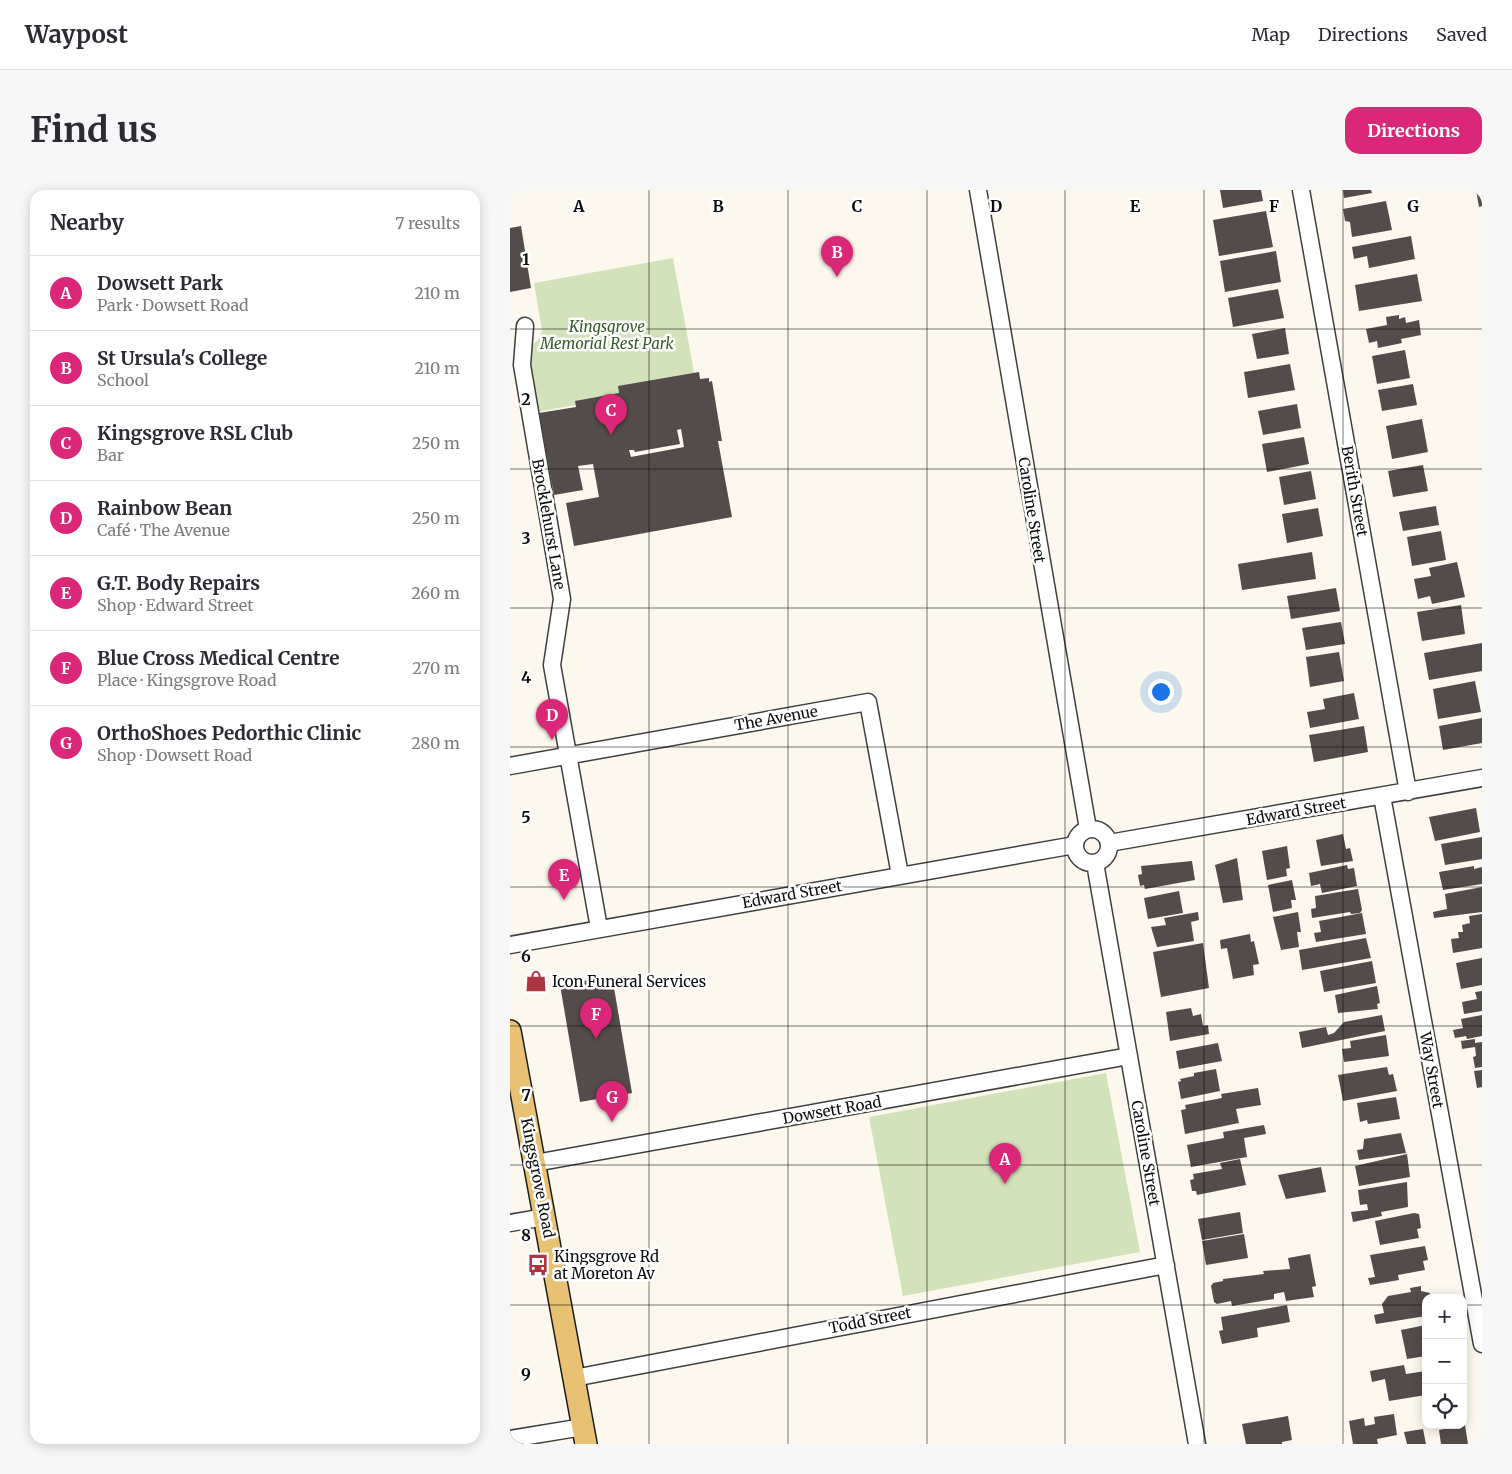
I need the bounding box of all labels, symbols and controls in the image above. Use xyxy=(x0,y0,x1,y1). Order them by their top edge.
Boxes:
text: Waypost xyxy=(25,19,128,50)
text: Map xyxy=(1252,23,1290,46)
text: Directions xyxy=(1318,23,1408,46)
text: Saved xyxy=(1436,23,1487,46)
button: Directions xyxy=(1345,107,1482,154)
text: Find us xyxy=(30,108,157,152)
text: A xyxy=(572,196,585,216)
text: B xyxy=(712,196,724,216)
text: C xyxy=(852,196,862,216)
text: D xyxy=(990,196,1002,216)
text: E xyxy=(1130,196,1141,216)
text: F xyxy=(1269,196,1279,216)
text: G xyxy=(1407,196,1419,216)
text: Nearby xyxy=(50,209,124,236)
text: 7 results xyxy=(395,213,460,233)
pin: B xyxy=(821,236,853,277)
text: 1 xyxy=(522,249,530,269)
text: Dowsett Park xyxy=(97,271,223,295)
text: A xyxy=(60,283,72,303)
text: 210 m xyxy=(415,283,460,303)
text: Park · Dowsett Road xyxy=(97,295,249,315)
park label: Kingsgrove Memorial Rest Park xyxy=(539,317,675,353)
text: St Ursula's College xyxy=(97,346,267,370)
text: B xyxy=(60,358,72,378)
text: 210 m xyxy=(415,358,460,378)
text: School xyxy=(97,370,149,390)
text: 2 xyxy=(521,389,531,409)
pin: C xyxy=(595,394,627,435)
text: Kingsgrove RSL Club xyxy=(97,421,293,445)
text: C xyxy=(61,433,71,453)
text: 250 m xyxy=(412,433,460,453)
street label: Berith Street xyxy=(1338,444,1372,538)
text: Bar xyxy=(97,445,124,465)
street label: Caroline Street xyxy=(1014,456,1050,564)
street label: Brocklehurst Lane xyxy=(528,457,570,591)
text: Rainbow Bean xyxy=(97,496,232,520)
text: D xyxy=(60,508,72,528)
text: 250 m xyxy=(412,508,460,528)
text: Café · The Avenue xyxy=(97,520,230,540)
text: 3 xyxy=(521,528,531,548)
text: G.T. Body Repairs xyxy=(97,571,260,595)
text: E xyxy=(61,583,71,603)
text: 260 m xyxy=(411,583,460,603)
text: Shop · Edward Street xyxy=(97,595,253,615)
text: Blue Cross Medical Centre xyxy=(97,646,340,670)
text: F xyxy=(61,658,71,678)
text: 270 m xyxy=(412,658,460,678)
text: 4 xyxy=(521,667,531,687)
text: Place · Kingsgrove Road xyxy=(97,670,277,690)
your location xyxy=(1148,679,1174,705)
pin: D xyxy=(536,699,568,740)
street label: The Avenue xyxy=(733,701,819,735)
text: OrthoShoes Pedorthic Clinic xyxy=(97,721,361,745)
text: G xyxy=(60,733,72,753)
text: 280 m xyxy=(411,733,460,753)
text: Shop · Dowsett Road xyxy=(97,745,252,765)
street label: Edward Street xyxy=(1245,793,1348,829)
text: 5 xyxy=(521,807,531,827)
pin: E xyxy=(548,859,580,900)
street label: Edward Street xyxy=(741,876,844,912)
text: 6 xyxy=(521,946,531,966)
shop icon: Icon Funeral Services xyxy=(523,968,549,994)
place label: Icon Funeral Services xyxy=(552,972,706,991)
pin: F xyxy=(580,998,612,1039)
street label: Way Street xyxy=(1416,1029,1448,1110)
pin: G xyxy=(596,1081,628,1122)
text: 7 xyxy=(521,1085,531,1105)
street label: Dowsett Road xyxy=(781,1092,883,1128)
street label: Caroline Street xyxy=(1127,1099,1165,1207)
street label: Kingsgrove Road xyxy=(517,1116,559,1240)
pin: A xyxy=(989,1143,1021,1184)
text: 8 xyxy=(521,1225,531,1245)
place label: Kingsgrove Rd at Moreton Av xyxy=(554,1247,659,1283)
bus stop icon: Kingsgrove Rd at Moreton Av xyxy=(525,1252,551,1278)
map controls xyxy=(1422,1294,1467,1429)
button: + xyxy=(1422,1294,1467,1339)
street label: Todd Street xyxy=(827,1303,913,1337)
button: − xyxy=(1422,1339,1467,1384)
text: 9 xyxy=(521,1364,531,1384)
button: locate xyxy=(1422,1384,1467,1429)

